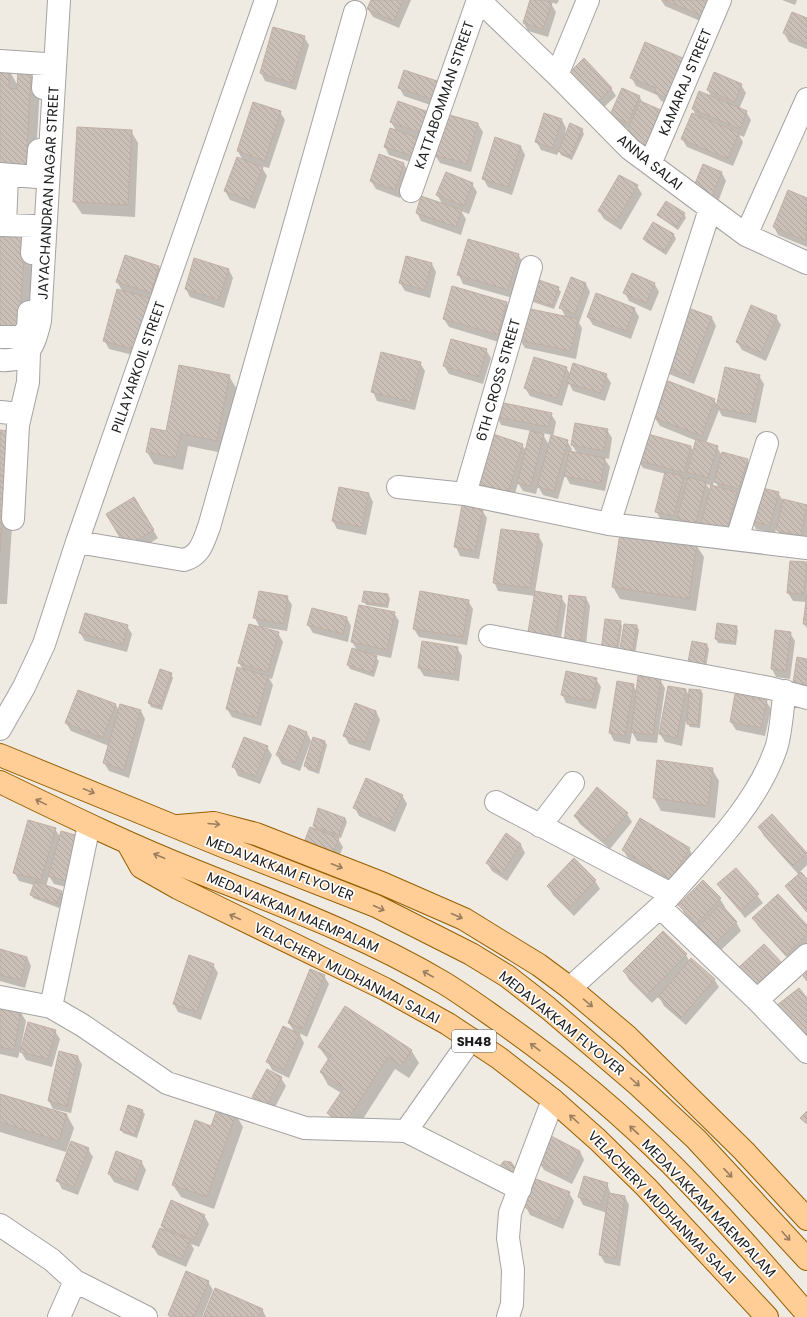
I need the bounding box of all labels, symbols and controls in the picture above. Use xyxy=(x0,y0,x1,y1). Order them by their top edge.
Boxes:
street label: KATTABOMMAN STREET xyxy=(409,18,479,172)
street label: KAMARAJ STREET xyxy=(653,25,717,139)
street label: JAYACHANDRAN NAGAR STREET xyxy=(32,85,64,300)
street label: ANNA SALAI xyxy=(613,129,687,195)
street label: PILLAYARKOIL STREET xyxy=(106,298,170,436)
street label: 6TH CROSS STREET xyxy=(471,316,525,444)
one-way arrow xyxy=(82,788,94,796)
one-way arrow xyxy=(35,798,47,805)
one-way arrow xyxy=(207,821,220,828)
street label: MEDAVAKKAM FLYOVER xyxy=(203,831,357,905)
one-way arrow xyxy=(154,852,166,859)
one-way arrow xyxy=(330,862,342,870)
street label: MEDAVAKKAM MAEMPALAM xyxy=(204,867,382,957)
one-way arrow xyxy=(372,905,384,912)
one-way arrow xyxy=(230,913,242,920)
one-way arrow xyxy=(450,913,462,920)
street label: VELACHERY MUDHANMAI SALAI xyxy=(251,917,443,1029)
street label: MEDAVAKKAM FLYOVER xyxy=(495,966,629,1080)
one-way arrow xyxy=(422,969,434,977)
one-way arrow xyxy=(582,999,593,1008)
road number: SH48 xyxy=(452,1030,496,1052)
one-way arrow xyxy=(530,1042,541,1051)
one-way arrow xyxy=(630,1077,640,1087)
one-way arrow xyxy=(569,1114,579,1123)
street label: VELACHERY MUDHANMAI SALAI xyxy=(583,1126,741,1288)
one-way arrow xyxy=(629,1126,640,1135)
street label: MEDAVAKKAM MAEMPALAM xyxy=(637,1134,781,1282)
one-way arrow xyxy=(723,1168,733,1178)
one-way arrow xyxy=(781,1231,790,1241)

